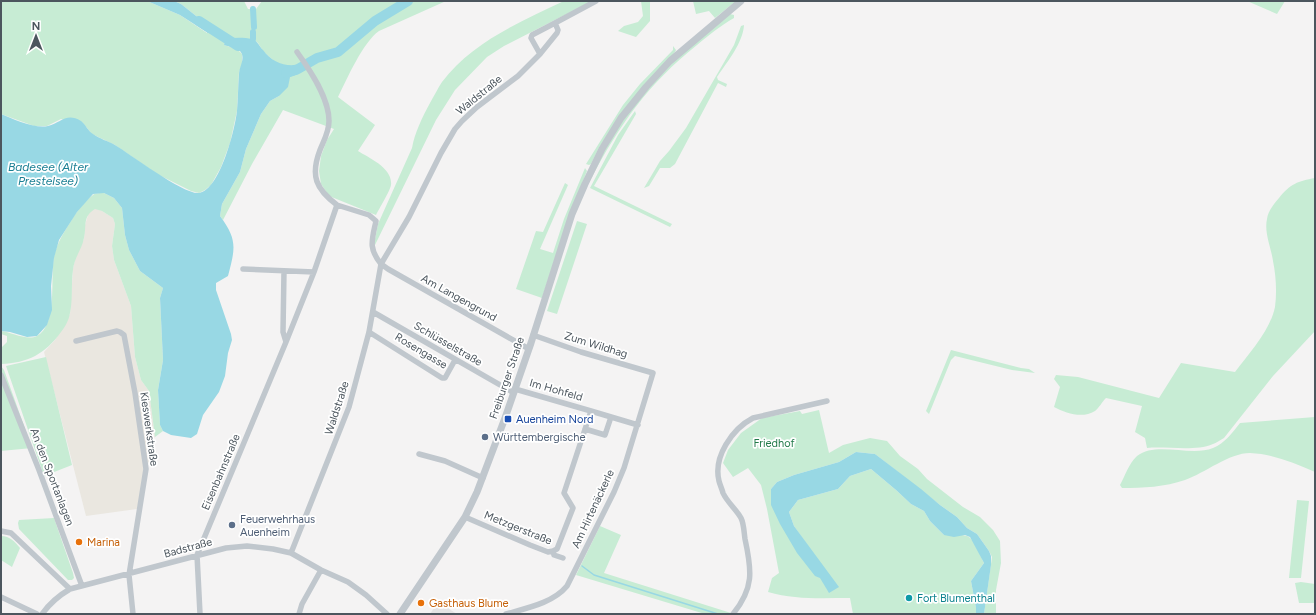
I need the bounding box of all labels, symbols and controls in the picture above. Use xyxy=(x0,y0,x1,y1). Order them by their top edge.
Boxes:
north arrow xyxy=(16,16,56,56)
text: N xyxy=(32,20,40,33)
street label: Waldstraße xyxy=(453,73,505,117)
water label: Badesee (Alter Prestelsee) xyxy=(8,160,89,188)
street label: Am Langengrund xyxy=(419,272,499,324)
street label: Schlüsselstraße xyxy=(411,319,485,369)
street label: Zum Wildhag xyxy=(563,329,629,361)
street label: Rosengasse xyxy=(392,330,450,372)
street label: Freiburger Straße xyxy=(487,335,527,421)
street label: Im Hohfeld xyxy=(528,376,584,404)
street label: Waldstraße xyxy=(322,380,352,436)
street label: Kieswerkstraße xyxy=(137,391,161,467)
place label: Auenheim Nord xyxy=(516,413,594,426)
marker: Auenheim Nord xyxy=(503,414,513,424)
street label: An den Sportanlagen xyxy=(27,426,77,528)
place label: Württembergische xyxy=(493,431,585,444)
street label: Eisenbahnstraße xyxy=(199,432,243,512)
marker: Württembergische xyxy=(480,432,490,442)
park label: Friedhof xyxy=(753,437,796,450)
street label: Am Hirtenäckerle xyxy=(569,468,617,550)
street label: Metzgerstraße xyxy=(482,509,554,547)
place label: Feuerwehrhaus Auenheim xyxy=(240,513,315,539)
marker: Feuerwehrhaus Auenheim xyxy=(227,520,237,530)
street label: Badstraße xyxy=(162,535,214,561)
place label: Marina xyxy=(87,536,120,549)
marker: Marina xyxy=(74,537,84,547)
place label: Fort Blumenthal xyxy=(917,592,995,605)
marker: Fort Blumenthal xyxy=(904,593,914,603)
place label: Gasthaus Blume xyxy=(429,597,509,610)
marker: Gasthaus Blume xyxy=(416,598,426,608)

